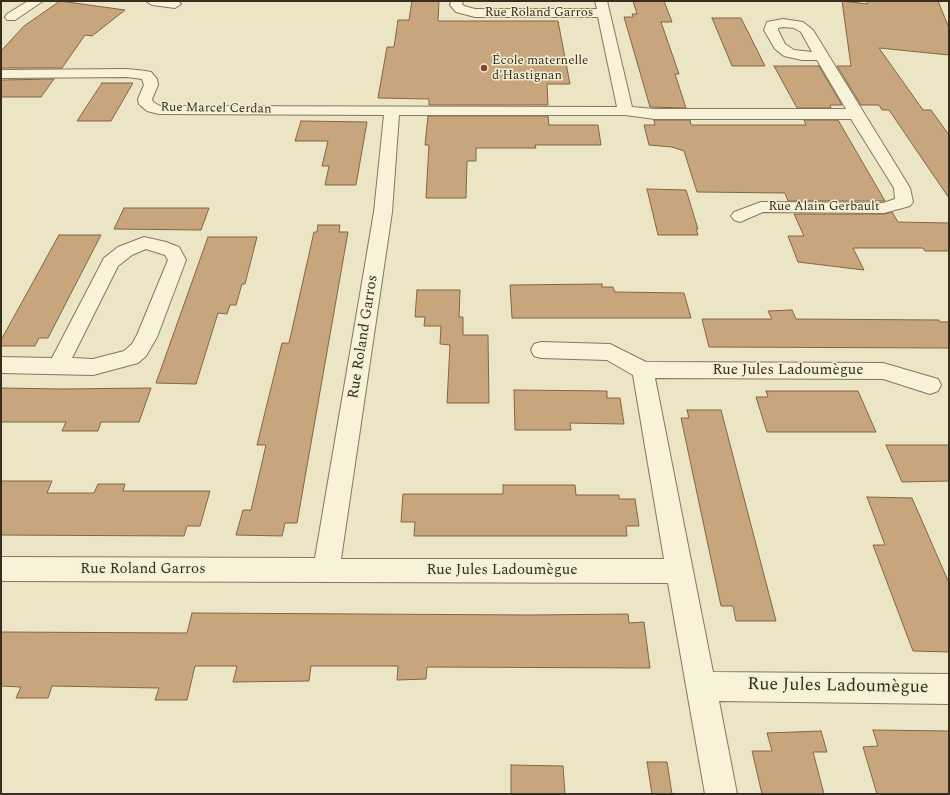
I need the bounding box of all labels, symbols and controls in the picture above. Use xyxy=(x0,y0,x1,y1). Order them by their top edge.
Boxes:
street label: Rue Roland Garros xyxy=(485,5,593,21)
place label: École maternelle d'Hastignan xyxy=(492,53,588,84)
marker: École maternelle d'Hastignan xyxy=(479,63,489,73)
street label: Rue Marcel Cerdan xyxy=(160,100,272,118)
street label: Rue Alain Gerbault xyxy=(769,199,879,215)
street label: Rue Roland Garros xyxy=(345,274,383,400)
street label: Rue Jules Ladoumègue xyxy=(712,362,864,380)
street label: Rue Roland Garros xyxy=(80,561,206,579)
street label: Rue Jules Ladoumègue xyxy=(426,562,578,580)
street label: Rue Jules Ladoumègue xyxy=(747,675,929,699)

